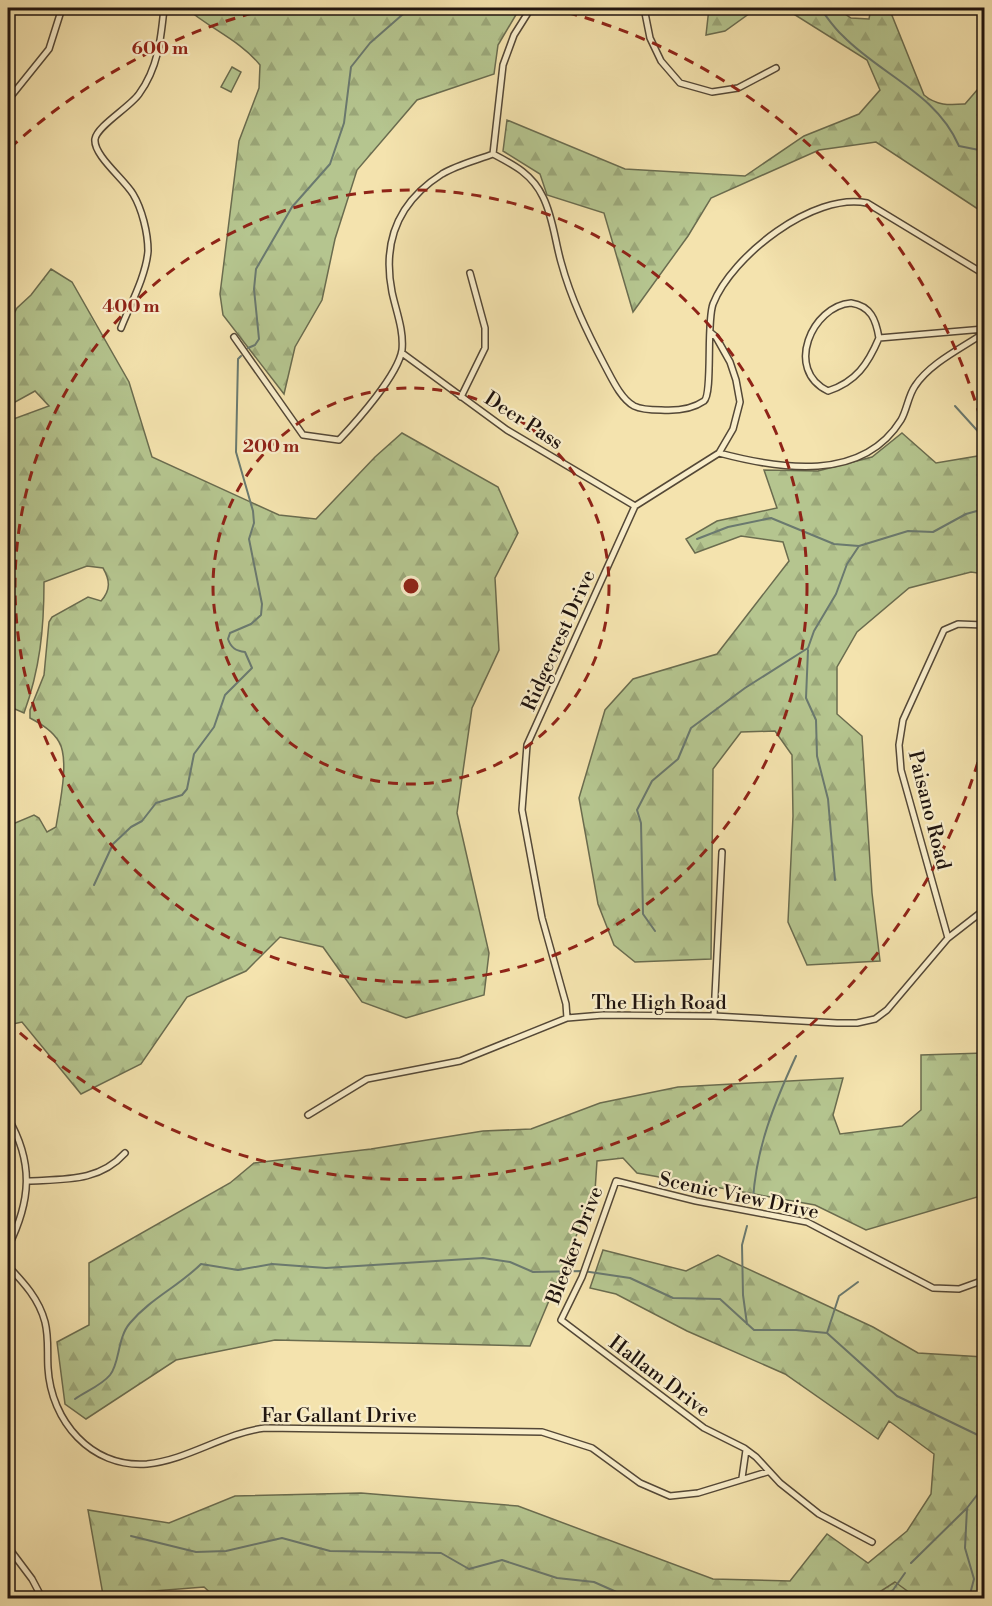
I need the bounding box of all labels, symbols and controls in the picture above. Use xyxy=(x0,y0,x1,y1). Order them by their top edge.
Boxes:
text: 600 m xyxy=(132,37,189,60)
text: 400 m xyxy=(102,295,160,318)
street label: Deer Pass xyxy=(479,387,567,456)
text: 200 m xyxy=(243,435,300,458)
street label: Ridgecrest Drive xyxy=(517,566,602,715)
centre of rings xyxy=(401,576,421,596)
street label: Paisano Road xyxy=(902,748,956,873)
street label: The High Road xyxy=(591,991,727,1016)
street label: Scenic View Drive xyxy=(656,1167,821,1226)
street label: Bleeker Drive xyxy=(541,1183,609,1309)
street label: Hallam Drive xyxy=(603,1331,715,1423)
street label: Far Gallant Drive xyxy=(261,1404,417,1429)

